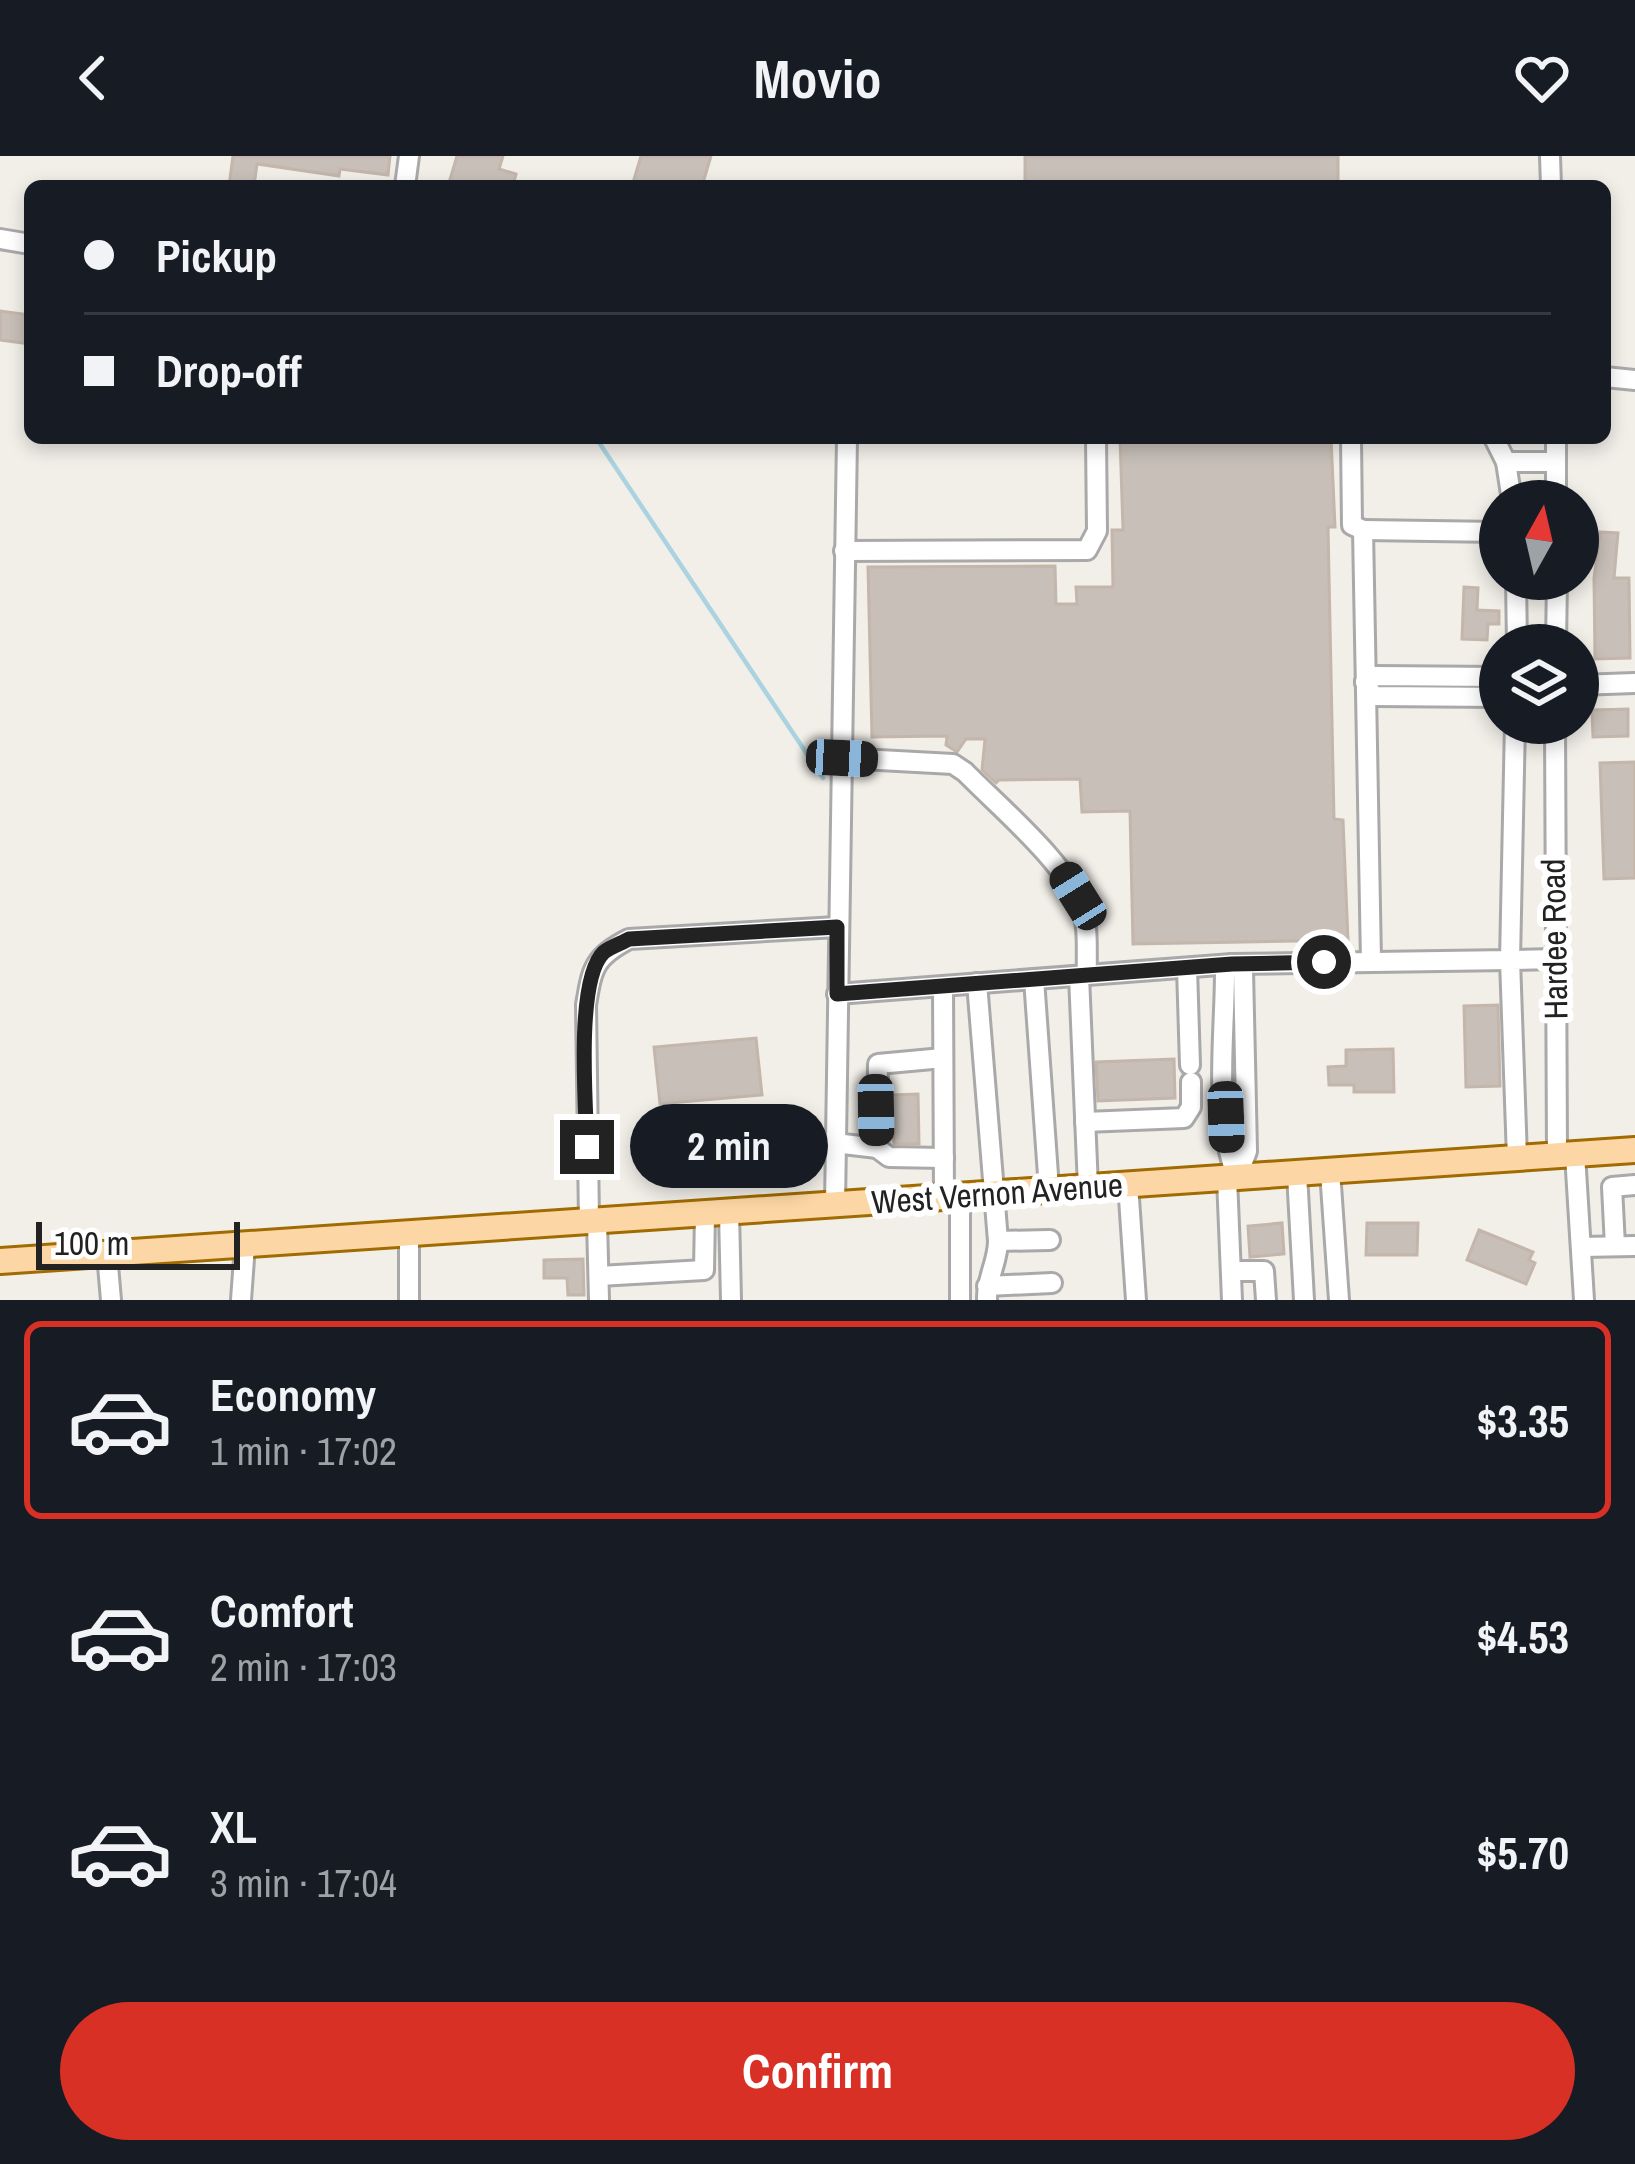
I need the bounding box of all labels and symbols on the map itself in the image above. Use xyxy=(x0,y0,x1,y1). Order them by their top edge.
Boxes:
north arrow xyxy=(1479,480,1599,600)
car xyxy=(805,738,879,778)
car xyxy=(1044,856,1112,936)
street label: Hardee Road xyxy=(1531,858,1577,1020)
route start xyxy=(1297,935,1351,989)
car xyxy=(857,1074,895,1146)
car xyxy=(1207,1080,1245,1154)
callout: 2 min xyxy=(629,1105,827,1189)
route end xyxy=(560,1120,614,1174)
street label: West Vernon Avenue xyxy=(870,1162,1124,1224)
scale bar xyxy=(36,1216,240,1269)

